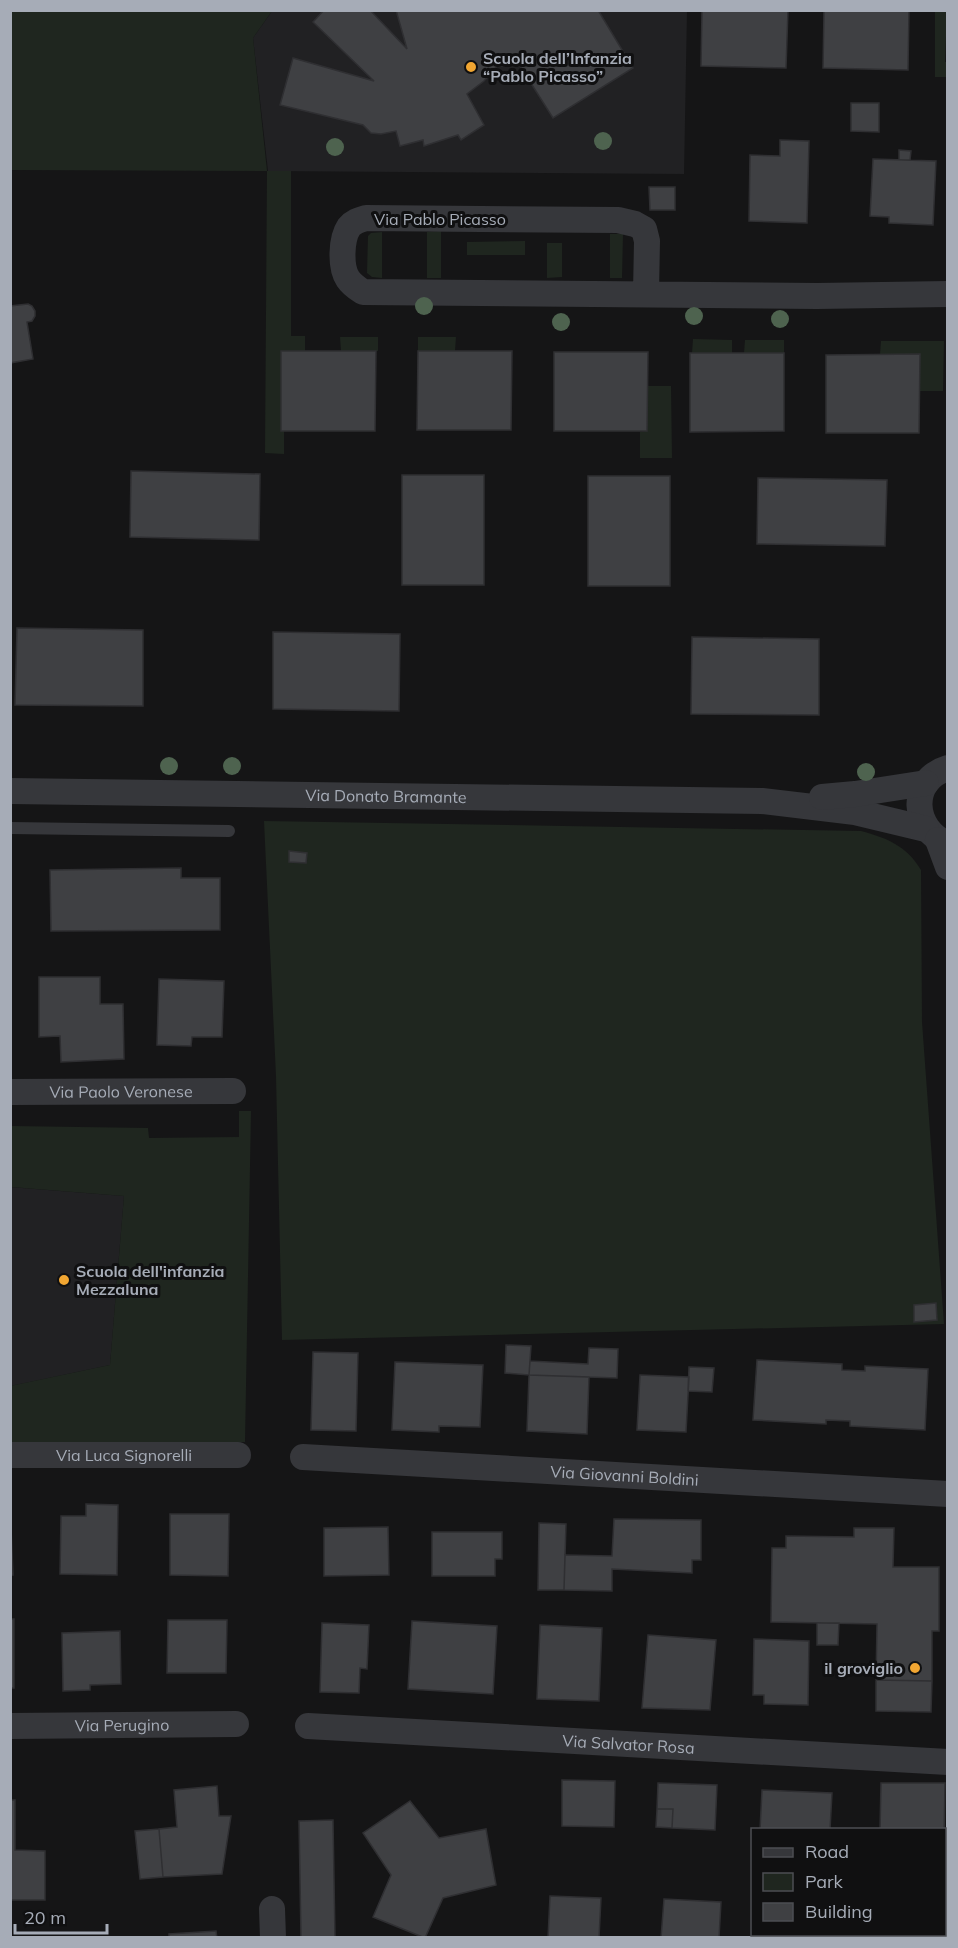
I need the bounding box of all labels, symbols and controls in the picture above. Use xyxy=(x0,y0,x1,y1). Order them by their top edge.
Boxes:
place label: Scuola dell’Infanzia “Pablo Picasso” xyxy=(483,48,632,86)
marker: Scuola dell’Infanzia “Pablo Picasso” xyxy=(464,60,478,74)
street label: Via Pablo Picasso xyxy=(374,209,506,229)
street label: Via Donato Bramante xyxy=(305,785,467,807)
street label: Via Paolo Veronese xyxy=(49,1081,193,1102)
place label: Scuola dell'infanzia Mezzaluna xyxy=(76,1261,225,1299)
marker: Scuola dell'infanzia Mezzaluna xyxy=(57,1273,71,1287)
street label: Via Luca Signorelli xyxy=(56,1445,192,1465)
street label: Via Giovanni Boldini xyxy=(550,1461,699,1490)
place label: il groviglio xyxy=(824,1658,903,1678)
marker: il groviglio xyxy=(908,1661,922,1675)
street label: Via Perugino xyxy=(75,1715,169,1735)
street label: Via Salvator Rosa xyxy=(562,1730,695,1758)
legend xyxy=(751,1828,946,1936)
text: Road xyxy=(805,1840,849,1863)
text: Park xyxy=(805,1870,844,1893)
scale bar xyxy=(15,1897,106,1935)
text: Building xyxy=(805,1900,873,1923)
text: 20 m xyxy=(24,1906,66,1929)

